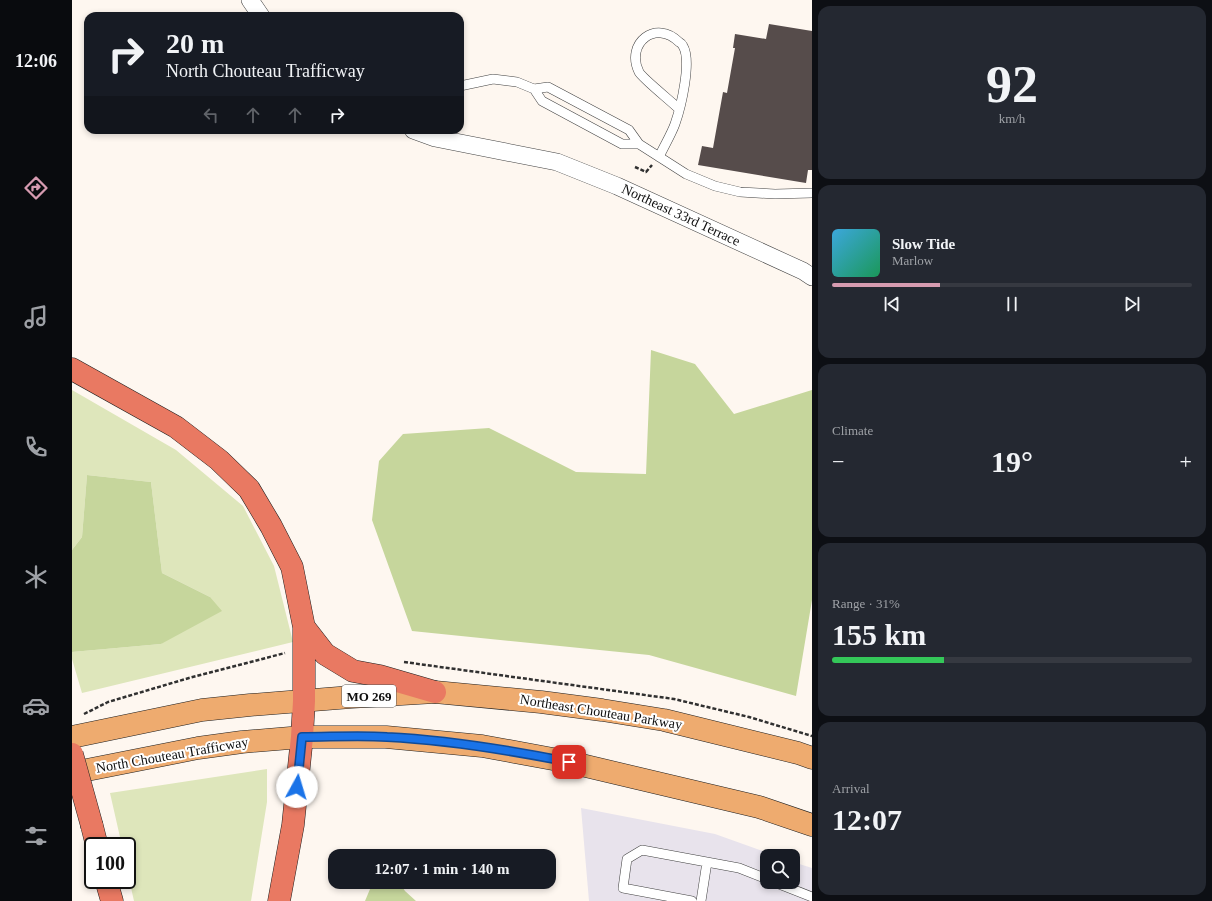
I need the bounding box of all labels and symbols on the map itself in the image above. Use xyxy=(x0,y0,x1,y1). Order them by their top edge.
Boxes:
street label: Northeast 33rd Terrace xyxy=(620,181,742,249)
road number: MO 269 xyxy=(342,685,396,707)
street label: Northeast Chouteau Parkway xyxy=(519,692,683,732)
street label: North Chouteau Trafficway xyxy=(95,734,249,776)
pin xyxy=(552,745,586,779)
position arrow xyxy=(276,766,318,808)
speed limit sign: 100 xyxy=(84,837,136,889)

